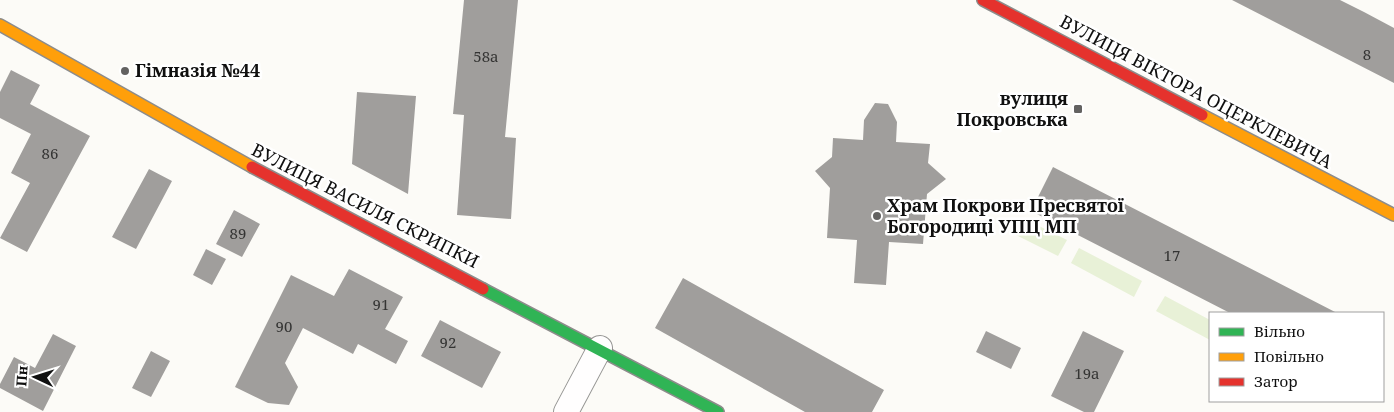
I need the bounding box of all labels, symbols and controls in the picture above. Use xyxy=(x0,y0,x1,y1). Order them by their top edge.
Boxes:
street label: ВУЛИЦЯ ВІКТОРА ОЦЕРКЛЕВИЧА xyxy=(1056,9,1337,174)
house number: 8 xyxy=(1363,44,1371,64)
house number: 58а xyxy=(473,46,499,66)
place label: Гімназія №44 xyxy=(135,58,260,82)
marker: Гімназія №44 xyxy=(119,65,131,77)
place label: вулиця Покровська xyxy=(957,86,1068,131)
marker: вулиця Покровська xyxy=(1072,103,1084,115)
street label: ВУЛИЦЯ ВАСИЛЯ СКРИПКИ xyxy=(248,137,483,273)
house number: 86 xyxy=(42,143,58,163)
place label: Храм Покрови Пресвятої Богородиці УПЦ МП xyxy=(887,193,1125,238)
marker: Храм Покрови Пресвятої Богородиці УПЦ МП xyxy=(871,210,883,222)
house number: 89 xyxy=(230,223,246,243)
house number: 17 xyxy=(1164,245,1180,265)
house number: 91 xyxy=(373,294,389,314)
legend xyxy=(1209,312,1384,402)
house number: 90 xyxy=(276,316,292,336)
text: Вільно xyxy=(1254,321,1305,341)
house number: 92 xyxy=(440,332,456,352)
text: Повільно xyxy=(1254,346,1324,366)
north arrow xyxy=(10,352,60,402)
house number: 19а xyxy=(1074,363,1100,383)
text: Пн xyxy=(11,365,32,387)
text: Затор xyxy=(1254,371,1298,391)

